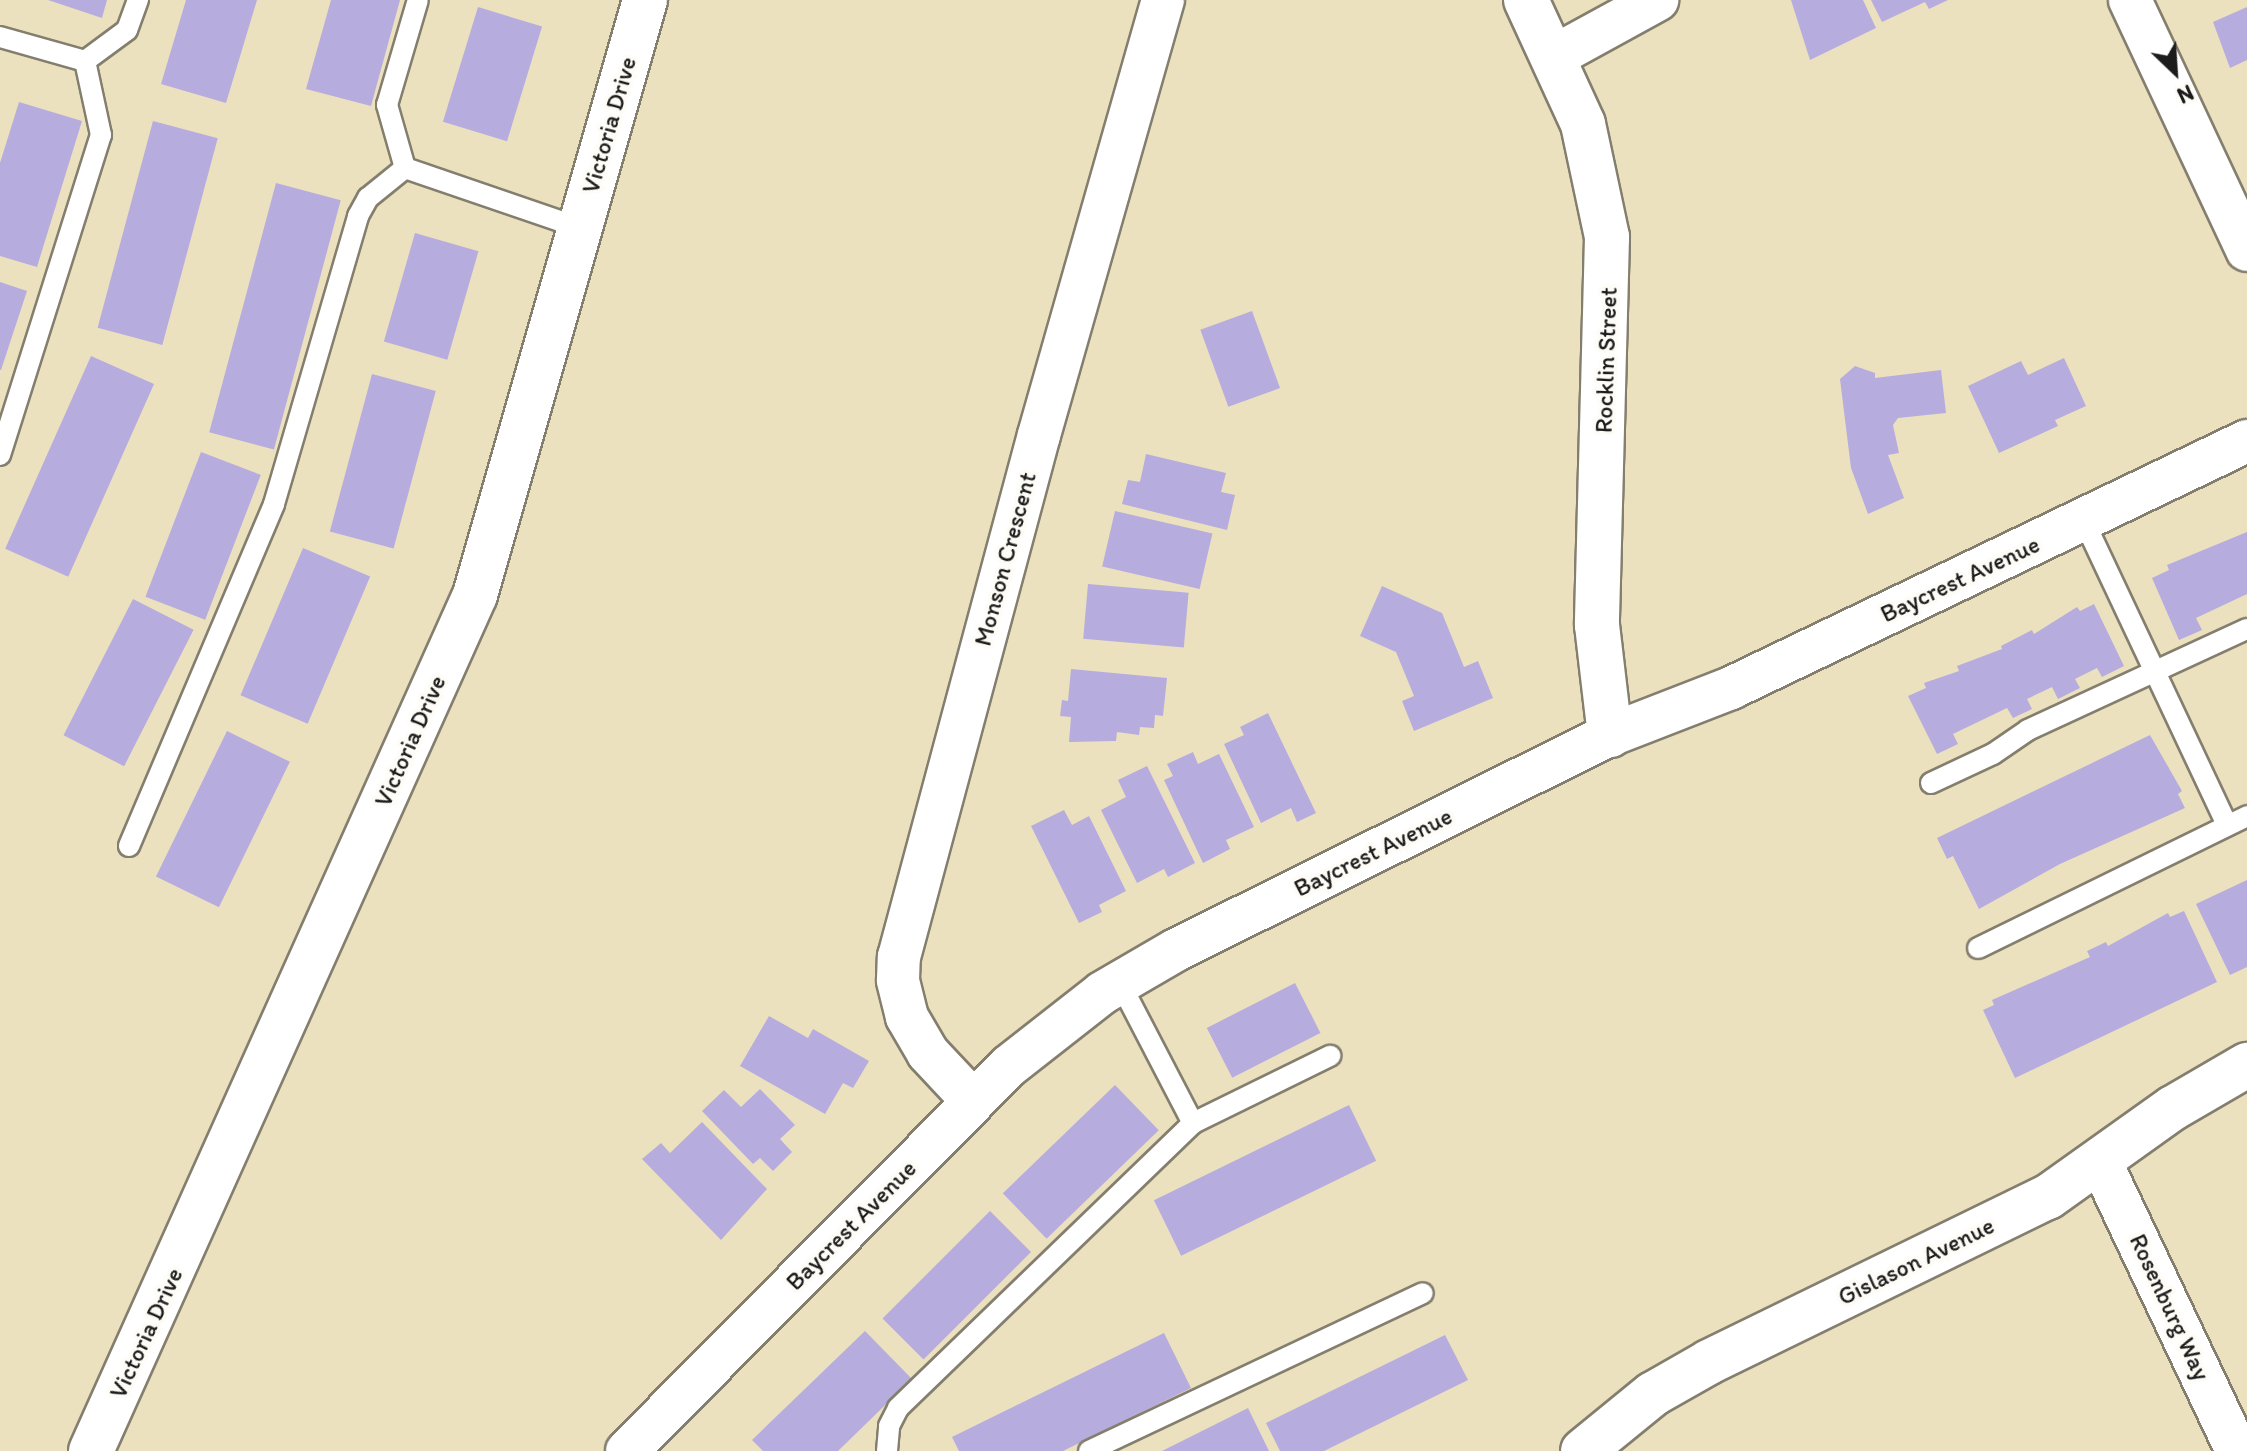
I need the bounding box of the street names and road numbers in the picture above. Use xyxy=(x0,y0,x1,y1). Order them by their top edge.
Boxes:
street label: Victoria Drive xyxy=(576,54,642,196)
street label: Rocklin Street xyxy=(1589,287,1623,433)
street label: Monson Crescent xyxy=(968,469,1042,649)
street label: Baycrest Avenue xyxy=(1876,530,2044,628)
street label: Victoria Drive xyxy=(368,671,452,811)
street label: Baycrest Avenue xyxy=(1290,802,1456,902)
street label: Baycrest Avenue xyxy=(780,1154,922,1296)
street label: Gislason Avenue xyxy=(1834,1211,1998,1311)
street label: Rosenburg Way xyxy=(2124,1229,2216,1385)
street label: Victoria Drive xyxy=(103,1263,189,1403)

